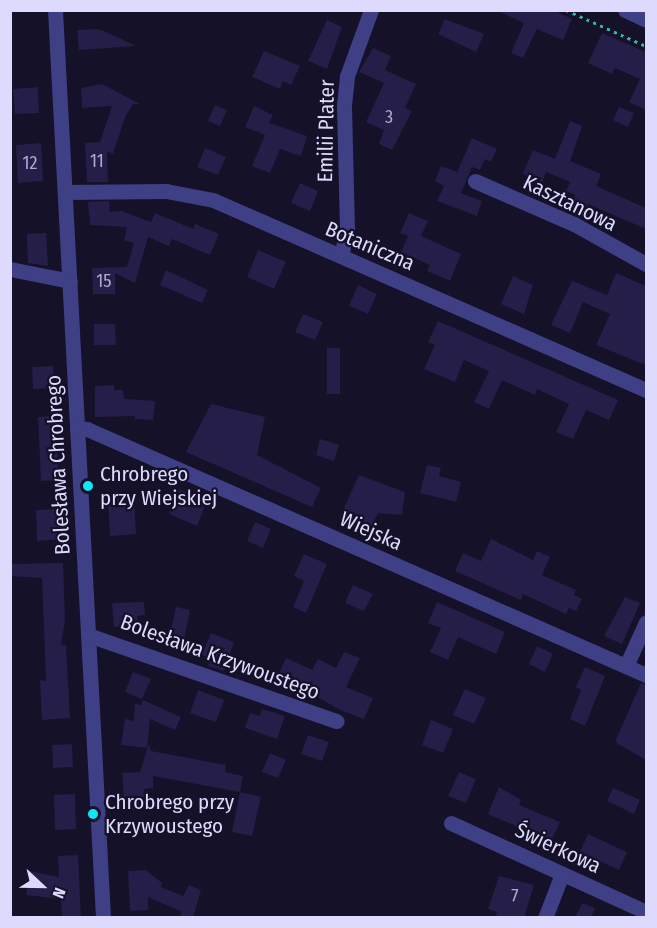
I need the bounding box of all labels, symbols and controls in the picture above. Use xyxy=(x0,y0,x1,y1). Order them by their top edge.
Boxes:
street label: Emilii Plater xyxy=(313,79,339,183)
house number: 3 xyxy=(385,106,393,128)
house number: 11 xyxy=(90,150,104,172)
house number: 12 xyxy=(23,152,37,174)
street label: Kasztanowa xyxy=(519,169,621,237)
street label: Botaniczna xyxy=(322,216,418,276)
house number: 15 xyxy=(96,270,112,292)
street label: Bolesława Chrobrego xyxy=(41,374,75,556)
place label: Chrobrego przy Wiejskiej xyxy=(100,461,217,511)
marker: Chrobrego przy Wiejskiej xyxy=(81,479,95,493)
street label: Wiejska xyxy=(336,506,406,556)
street label: Bolesława Krzywoustego xyxy=(117,609,323,705)
place label: Chrobrego przy Krzywoustego xyxy=(105,789,234,839)
marker: Chrobrego przy Krzywoustego xyxy=(86,807,100,821)
street label: Świerkowa xyxy=(511,817,605,879)
north arrow xyxy=(12,856,72,916)
text: N xyxy=(49,885,70,901)
house number: 7 xyxy=(511,885,519,907)

